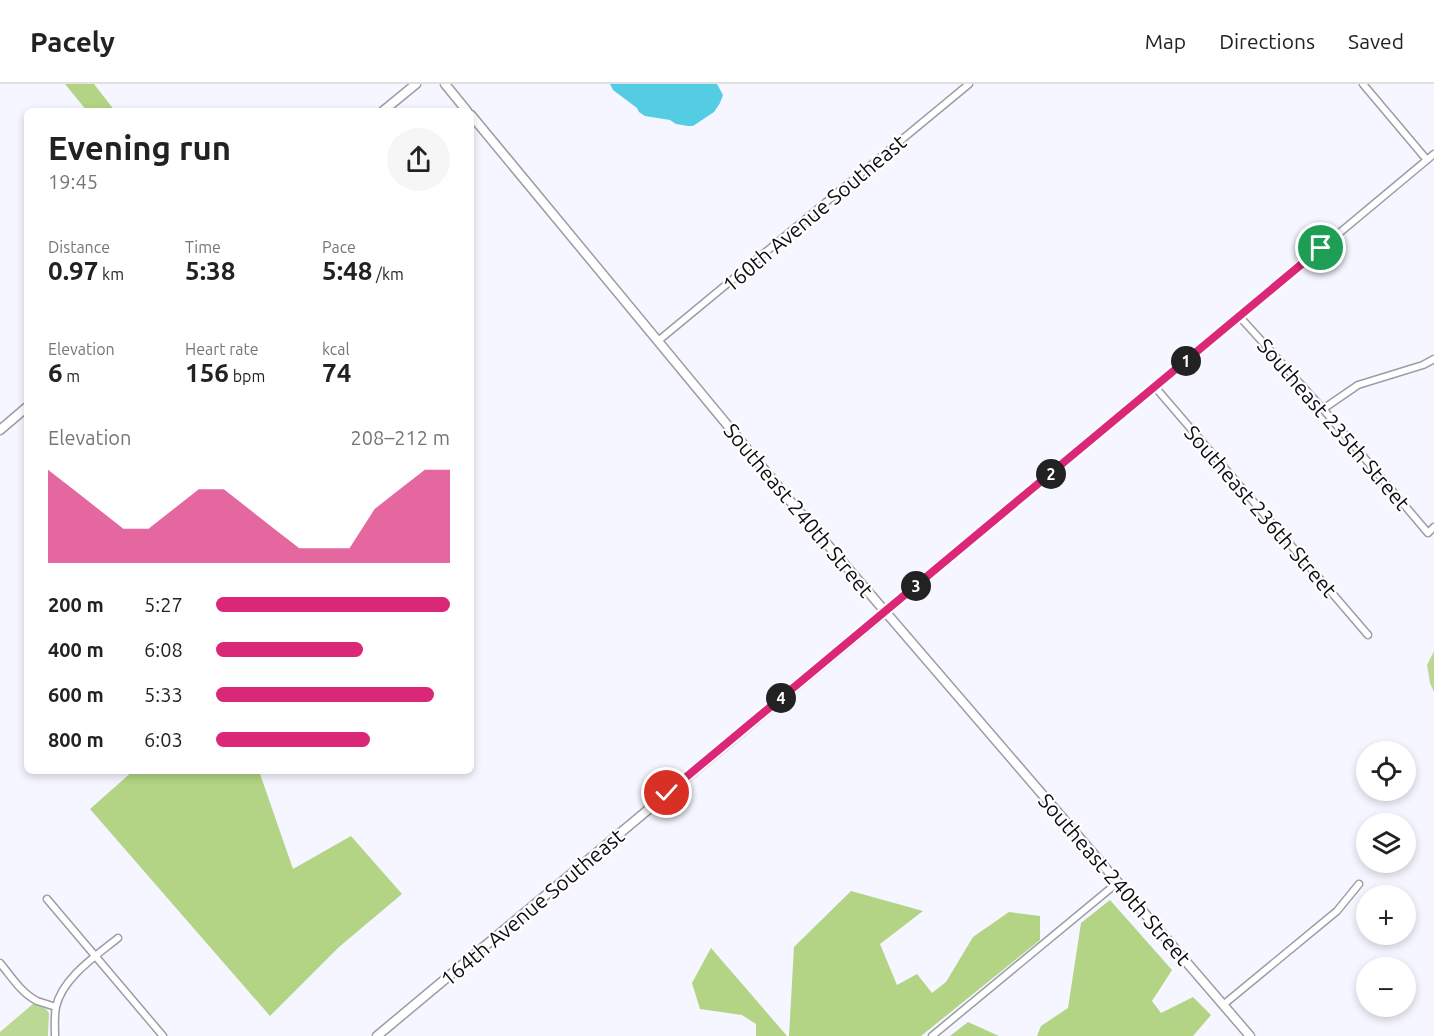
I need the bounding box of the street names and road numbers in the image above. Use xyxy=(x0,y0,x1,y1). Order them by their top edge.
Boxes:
street label: 160th Avenue Southeast xyxy=(718,129,910,297)
street label: Southeast 235th Street xyxy=(1253,333,1415,515)
street label: Southeast 240th Street xyxy=(719,418,879,602)
street label: Southeast 236th Street xyxy=(1180,420,1342,602)
street label: Southeast 240th Street xyxy=(1034,788,1196,970)
street label: 164th Avenue Southeast xyxy=(436,823,628,991)

